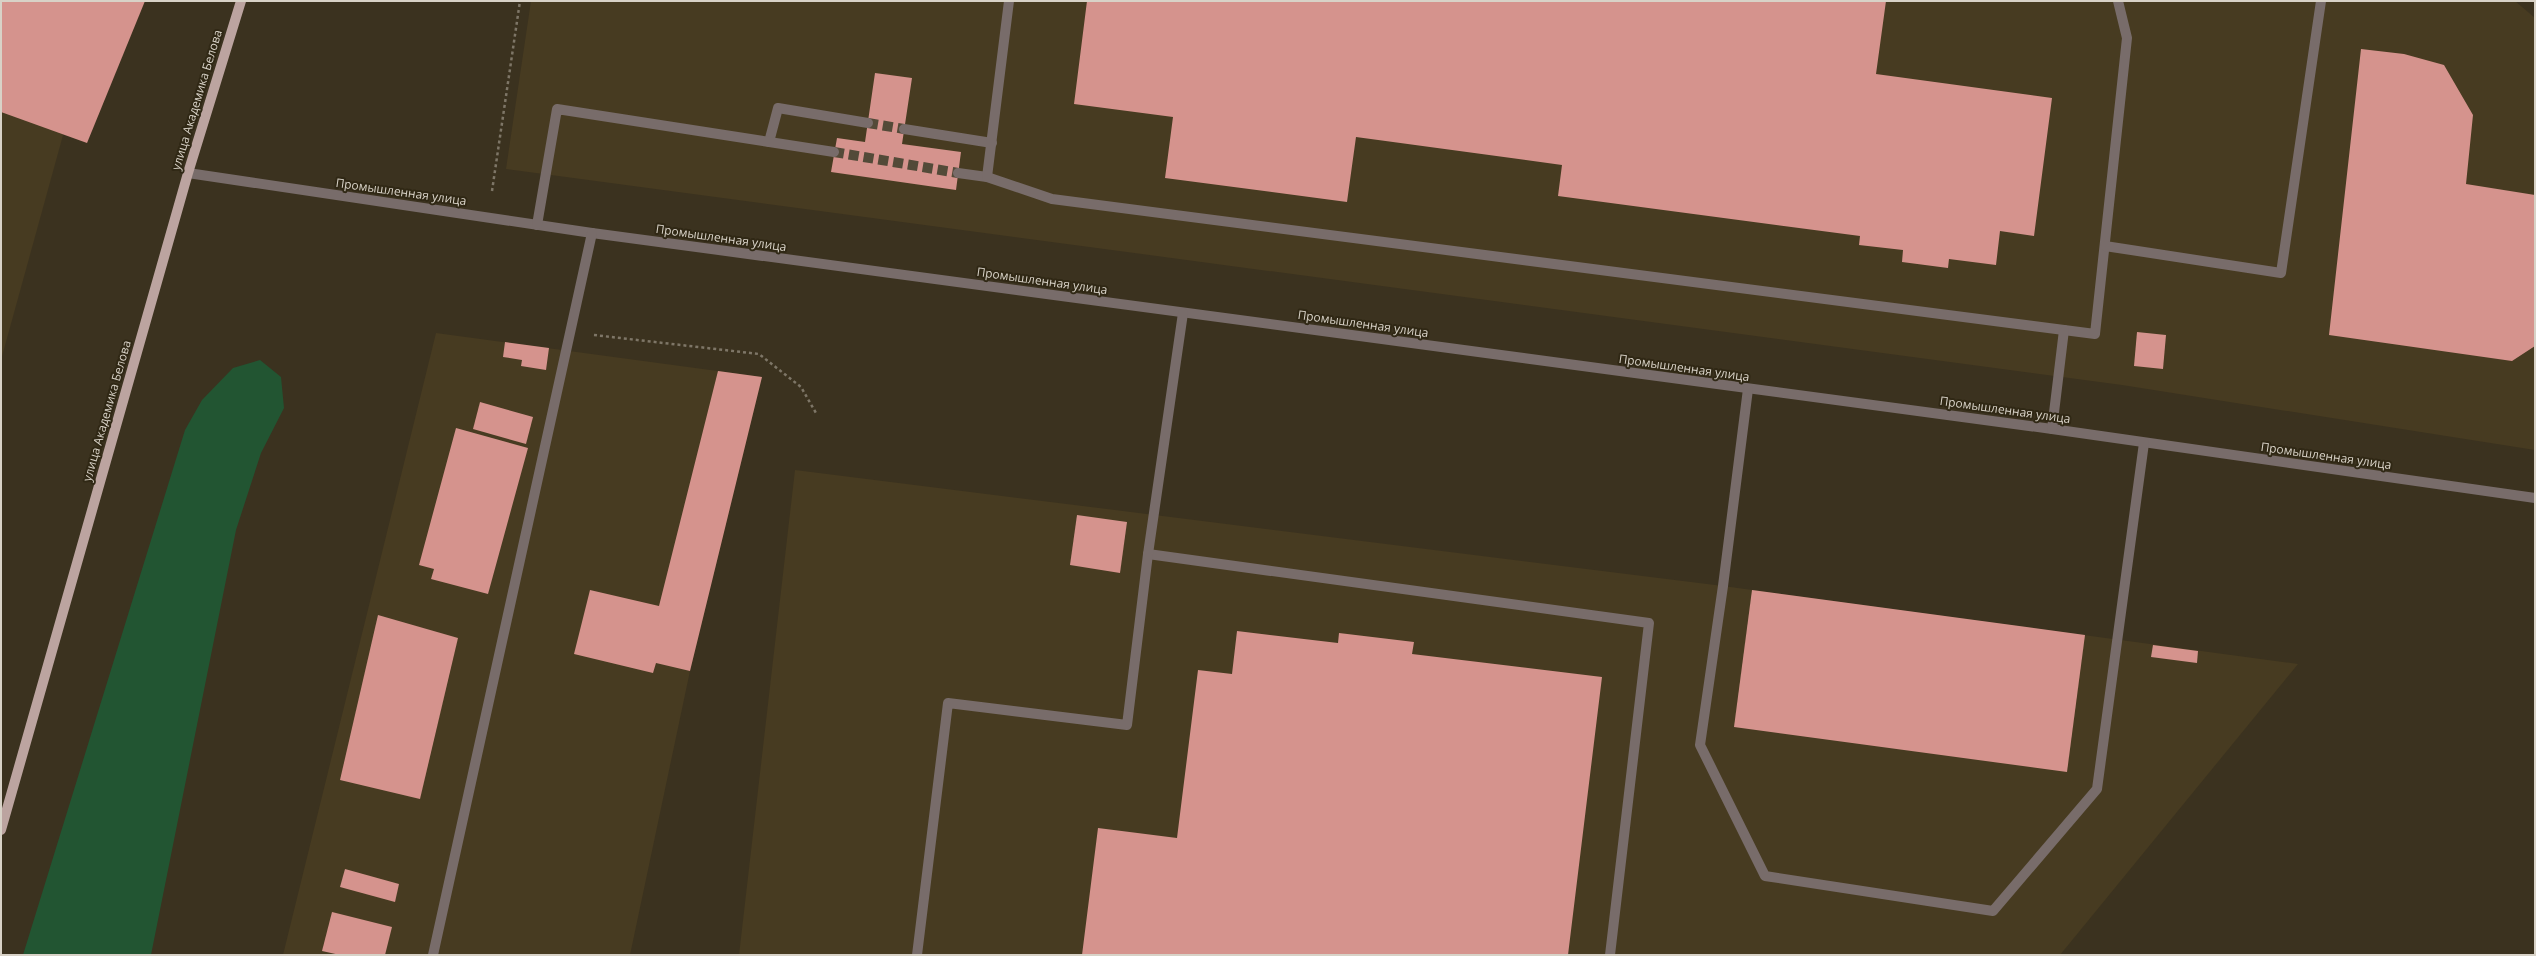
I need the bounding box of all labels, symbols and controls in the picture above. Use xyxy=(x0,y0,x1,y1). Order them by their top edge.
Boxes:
street label: улица Академика Белова xyxy=(167,28,226,172)
street label: Промышленная улица xyxy=(335,174,468,209)
street label: Промышленная улица xyxy=(655,220,788,255)
street label: Промышленная улица xyxy=(976,263,1109,298)
street label: Промышленная улица xyxy=(1297,306,1430,341)
street label: улица Академика Белова xyxy=(78,338,135,483)
street label: Промышленная улица xyxy=(1618,350,1751,385)
street label: Промышленная улица xyxy=(1939,392,2072,427)
street label: Промышленная улица xyxy=(2260,438,2393,473)

